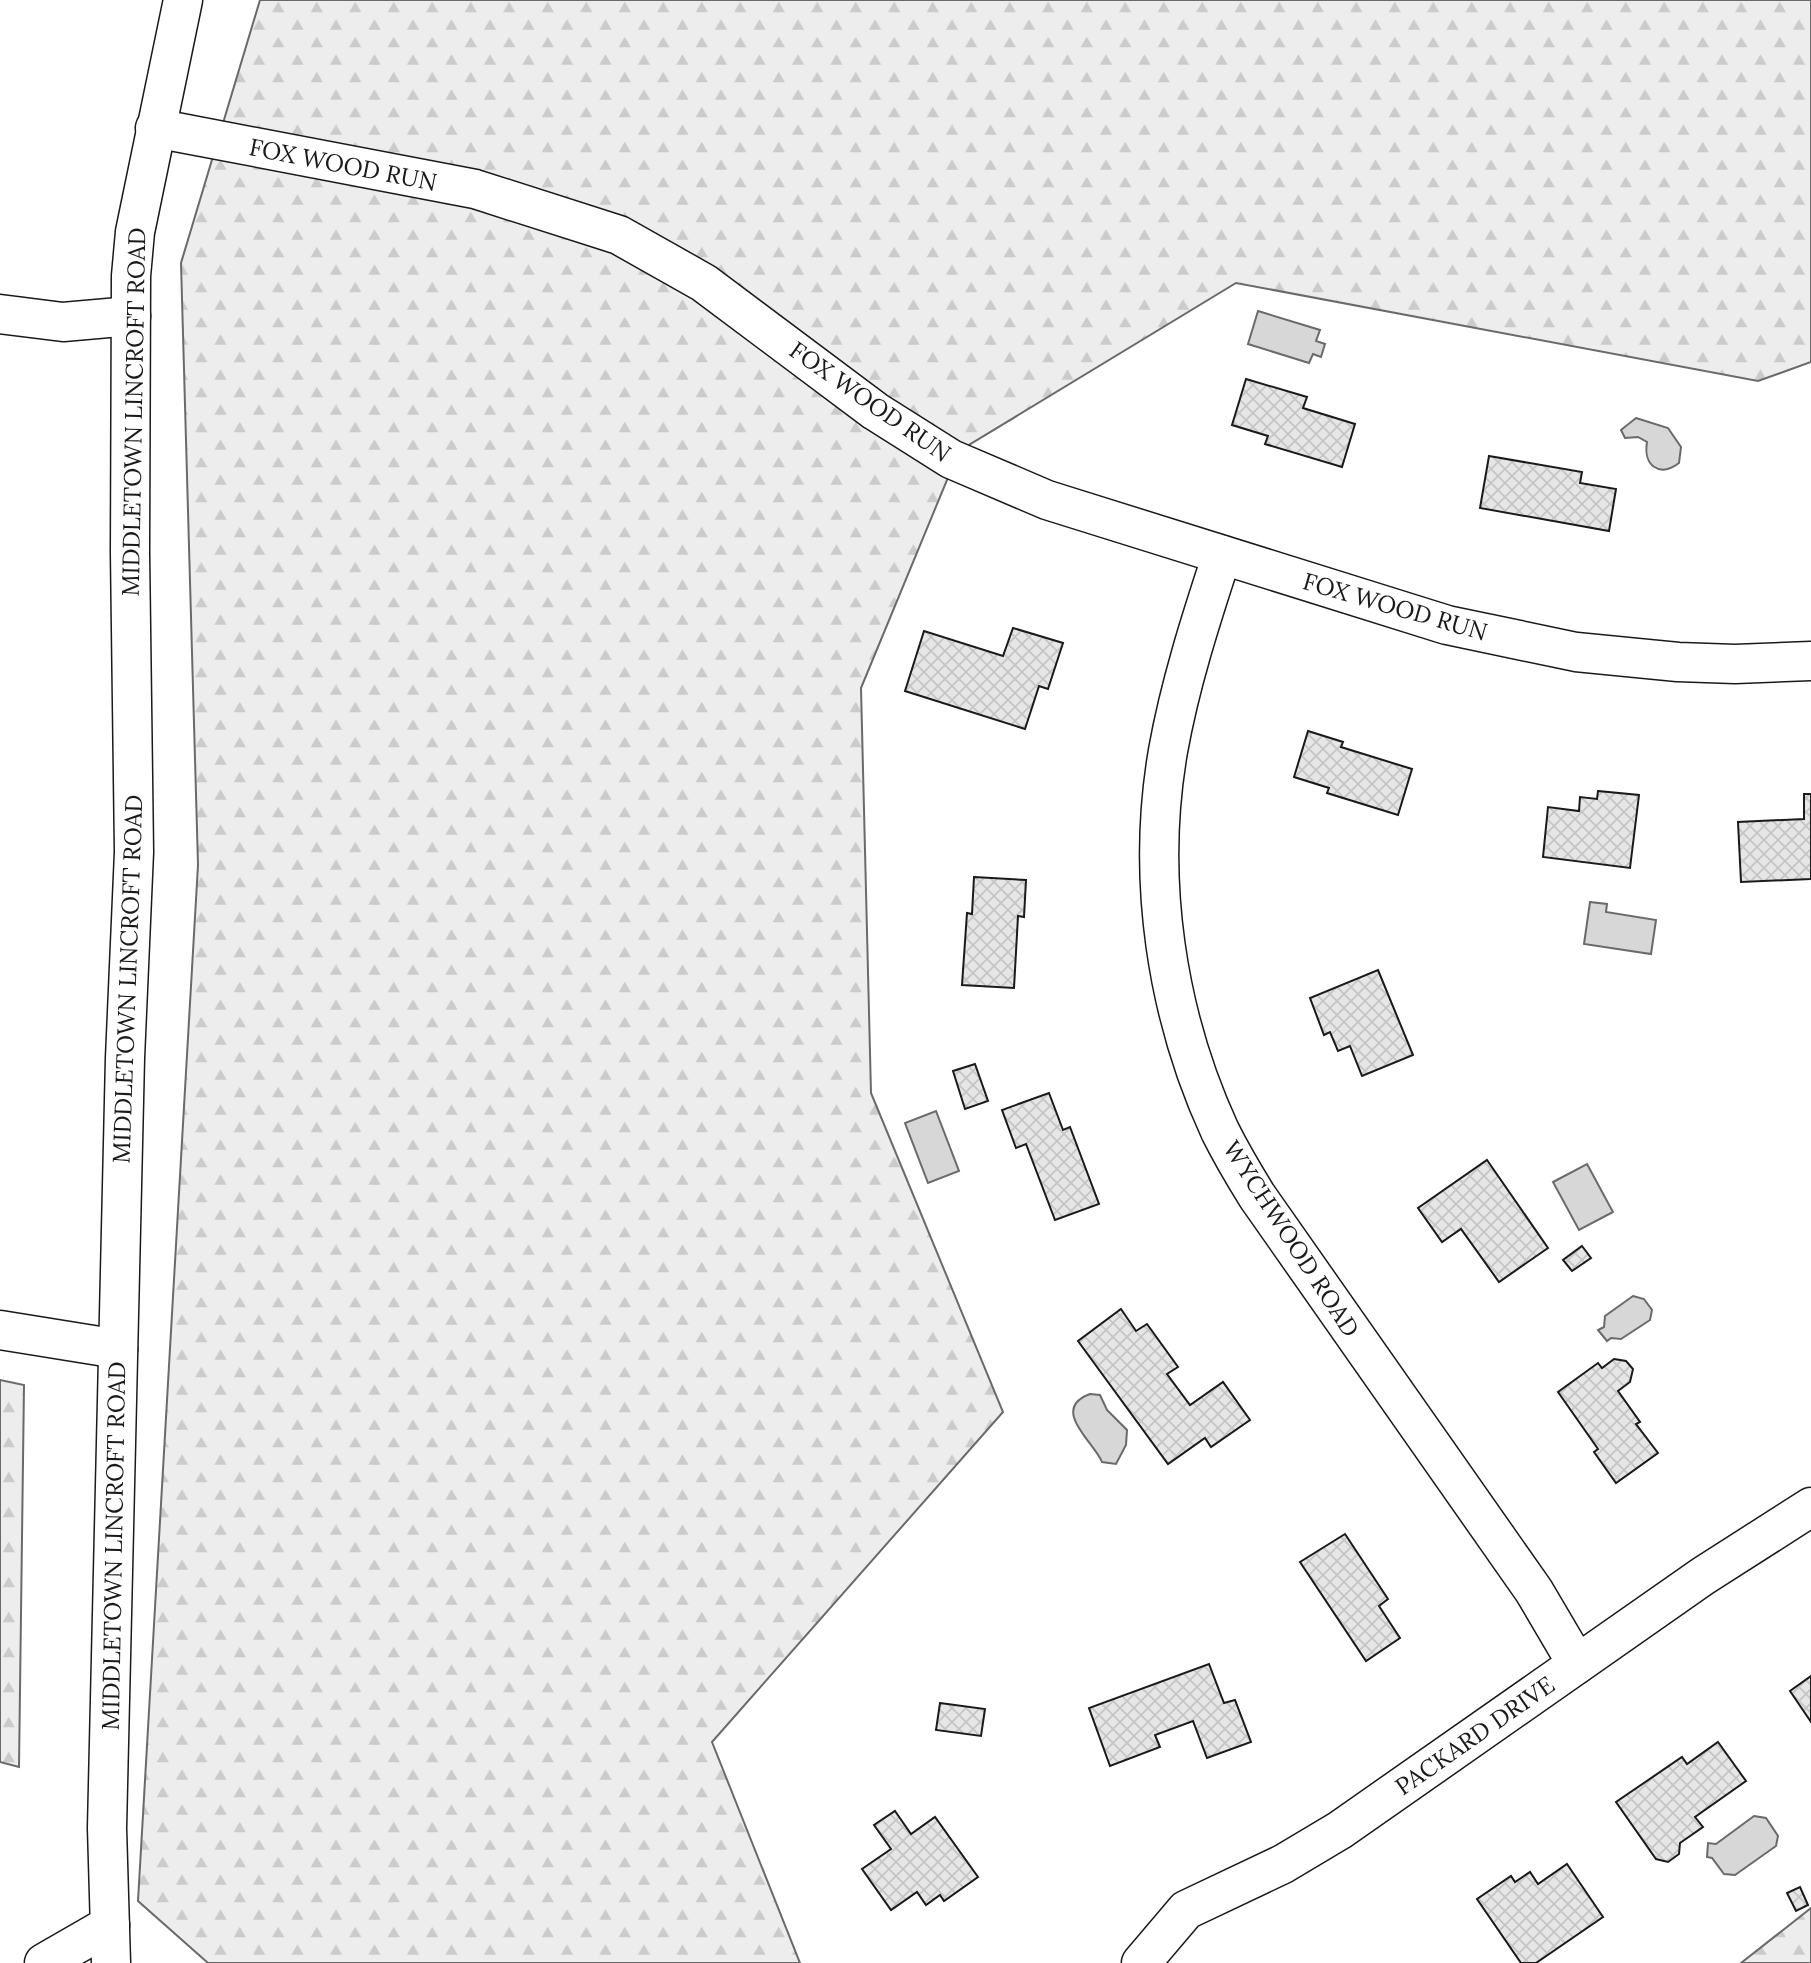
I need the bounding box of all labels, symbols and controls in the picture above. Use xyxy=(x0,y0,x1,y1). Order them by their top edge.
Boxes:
street label: FOX WOOD RUN xyxy=(247,131,439,198)
street label: MIDDLETOWN LINCROFT ROAD xyxy=(115,227,152,597)
street label: FOX WOOD RUN xyxy=(783,334,957,469)
street label: FOX WOOD RUN xyxy=(1299,565,1491,648)
street label: MIDDLETOWN LINCROFT ROAD xyxy=(106,794,149,1164)
street label: WYCHWOOD ROAD xyxy=(1216,1135,1366,1343)
street label: MIDDLETOWN LINCROFT ROAD xyxy=(95,1361,132,1731)
street label: PACKARD DRIVE xyxy=(1389,1669,1560,1802)

